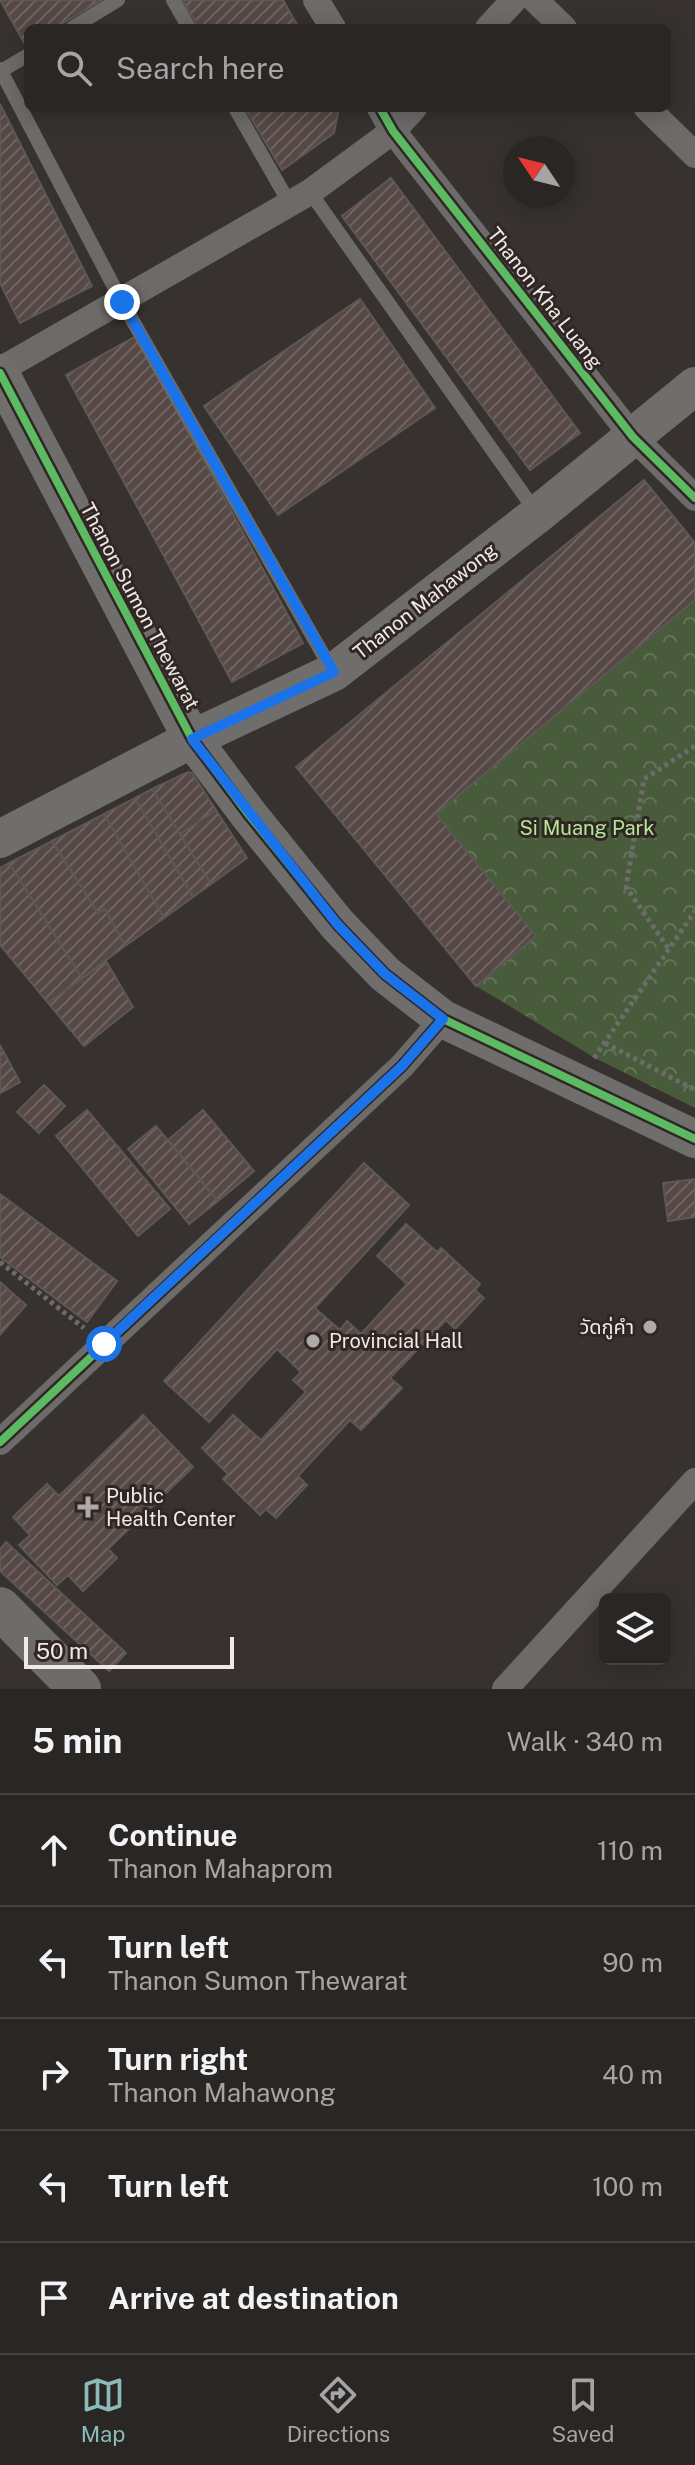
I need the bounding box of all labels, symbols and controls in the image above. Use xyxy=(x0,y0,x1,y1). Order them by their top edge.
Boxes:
search box xyxy=(24,24,671,112)
icon: search xyxy=(52,46,96,90)
text: Search here xyxy=(116,50,284,86)
north arrow xyxy=(503,136,575,208)
street label: Thanon Kha Luang xyxy=(482,222,608,374)
route end xyxy=(104,284,140,320)
street label: Thanon Sumon Thewarat xyxy=(75,499,205,713)
street label: Thanon Mahawong xyxy=(349,538,501,664)
park label: Si Muang Park xyxy=(519,816,655,840)
place label: วัดกู่คำ xyxy=(579,1315,634,1340)
marker: วัดกู่คำ xyxy=(641,1318,659,1336)
route start xyxy=(86,1326,122,1362)
place label: Provincial Hall xyxy=(329,1329,463,1353)
marker: Provincial Hall xyxy=(304,1332,322,1350)
place label: Public Health Center xyxy=(106,1484,236,1531)
marker: Public Health Center xyxy=(77,1496,99,1518)
map controls xyxy=(599,1593,671,1665)
button: layers xyxy=(599,1593,671,1665)
scale bar xyxy=(24,1633,234,1669)
text: 50 m xyxy=(36,1638,88,1664)
text: 5 min xyxy=(32,1721,122,1761)
text: Walk · 340 m xyxy=(507,1726,663,1757)
text: Continue xyxy=(108,1817,238,1853)
icon: ahead xyxy=(32,1828,76,1872)
text: 110 m xyxy=(597,1835,663,1866)
text: Thanon Mahaprom xyxy=(108,1853,333,1884)
text: Turn left xyxy=(108,1929,229,1965)
icon: left xyxy=(32,1940,76,1984)
text: 90 m xyxy=(602,1947,663,1978)
text: Thanon Sumon Thewarat xyxy=(108,1965,408,1996)
text: Turn right xyxy=(108,2041,248,2077)
icon: right xyxy=(32,2052,76,2096)
text: 40 m xyxy=(602,2059,663,2090)
text: Thanon Mahawong xyxy=(108,2077,336,2108)
icon: left xyxy=(32,2164,76,2208)
text: Turn left xyxy=(108,2168,229,2204)
text: 100 m xyxy=(592,2171,663,2202)
icon: arrive xyxy=(32,2276,76,2320)
text: Arrive at destination xyxy=(108,2280,399,2316)
tab: Map xyxy=(81,2373,125,2447)
tab: Directions xyxy=(287,2373,390,2447)
tab: Saved xyxy=(551,2373,614,2447)

